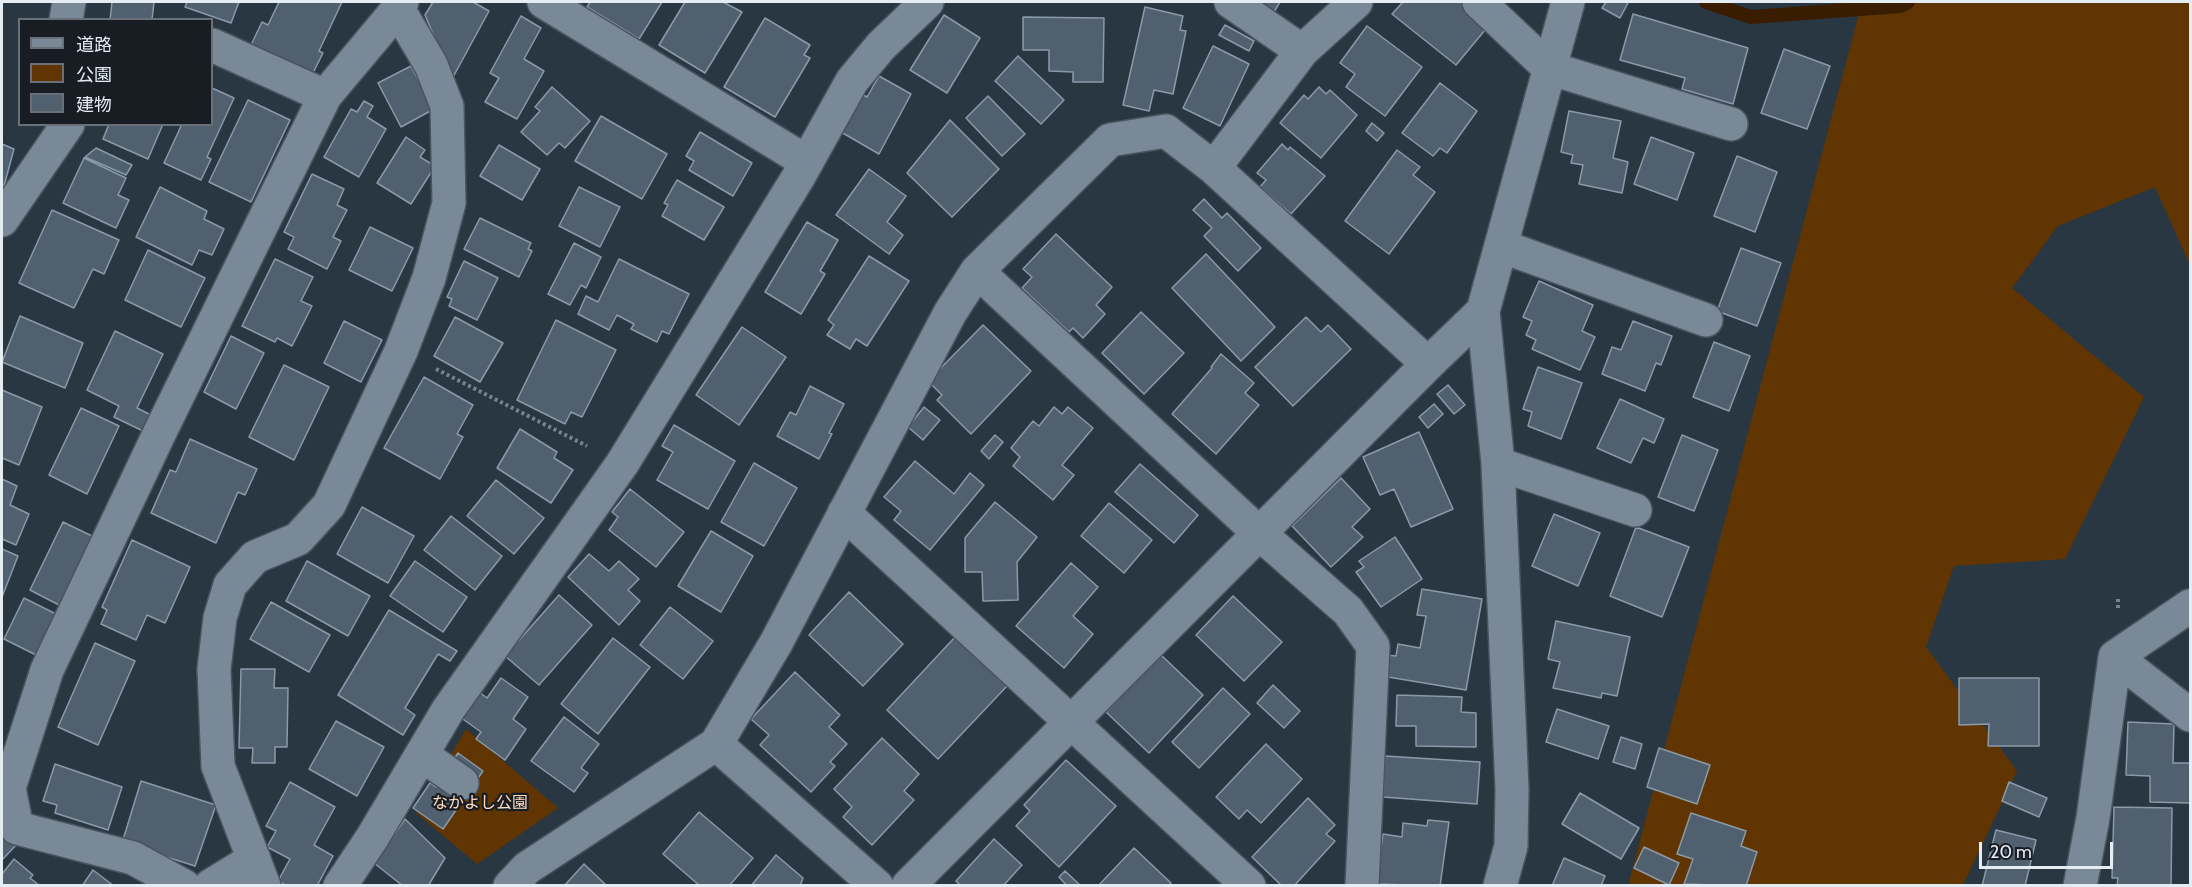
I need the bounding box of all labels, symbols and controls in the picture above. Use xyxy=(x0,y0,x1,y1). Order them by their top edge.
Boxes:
legend xyxy=(18,18,213,126)
text: 道路 xyxy=(76,34,112,56)
text: 公園 xyxy=(76,64,112,86)
text: 建物 xyxy=(76,94,112,116)
park label: なかよし公園 xyxy=(432,793,528,813)
scale bar xyxy=(1982,830,2116,868)
text: 20 m xyxy=(1990,841,2032,863)

